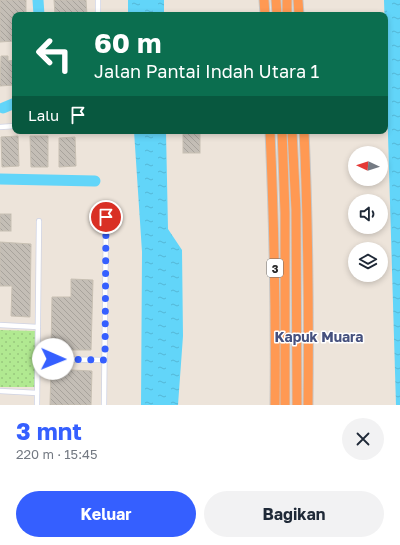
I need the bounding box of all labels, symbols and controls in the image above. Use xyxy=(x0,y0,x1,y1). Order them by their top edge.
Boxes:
text: 60 m xyxy=(94,26,161,59)
icon: left xyxy=(28,28,80,80)
text: Jalan Pantai Indah Utara 1 xyxy=(94,60,319,82)
icon: arrive xyxy=(67,104,89,126)
text: Lalu xyxy=(28,106,59,124)
north arrow xyxy=(348,146,388,186)
map controls xyxy=(348,146,388,282)
button: sound xyxy=(348,194,388,234)
pin xyxy=(89,200,123,234)
icon: arrive xyxy=(95,206,117,228)
button: layers xyxy=(348,242,388,282)
road number: 3 xyxy=(267,259,283,277)
district label: Kapuk Muara xyxy=(275,328,363,345)
position arrow xyxy=(32,338,74,380)
text: 3 mnt xyxy=(16,416,82,445)
button: close xyxy=(342,418,384,460)
text: 220 m · 15:45 xyxy=(16,446,98,462)
button: Keluar xyxy=(16,491,196,537)
button: Bagikan xyxy=(204,491,384,537)

